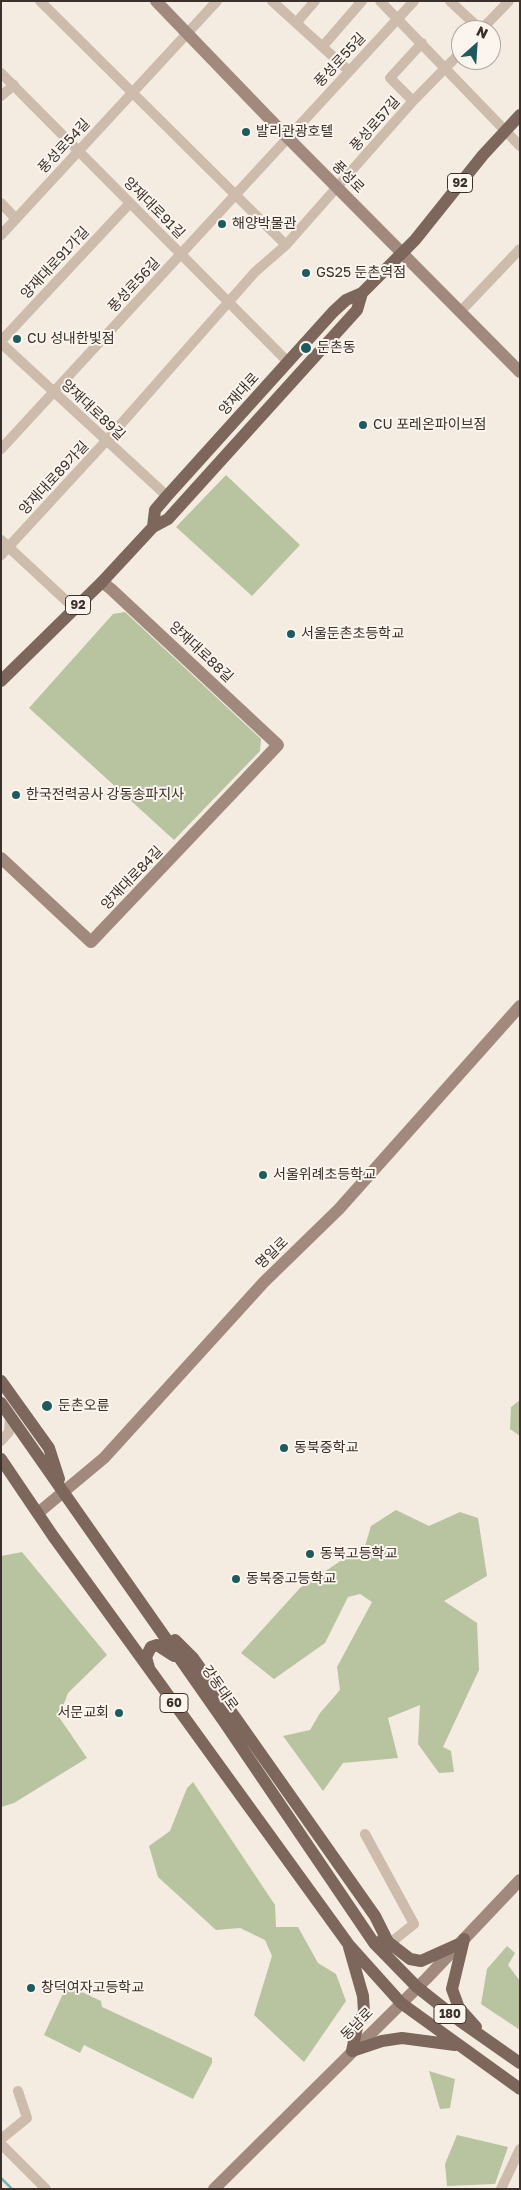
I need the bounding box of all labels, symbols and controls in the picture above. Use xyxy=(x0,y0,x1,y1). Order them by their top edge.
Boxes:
north arrow xyxy=(451,20,501,70)
text: N xyxy=(474,22,491,42)
street label: 풍성로55길 xyxy=(311,29,369,91)
street label: 풍성로57길 xyxy=(347,93,403,155)
street label: 풍성로54길 xyxy=(35,115,93,177)
place label: 발리관광호텔 xyxy=(256,124,333,140)
marker: 발리관광호텔 xyxy=(240,126,252,138)
street label: 풍성로 xyxy=(328,157,368,197)
street label: 양재대로91길 xyxy=(120,174,188,242)
road number: 92 xyxy=(448,174,472,192)
place label: 해양박물관 xyxy=(232,216,296,232)
marker: 해양박물관 xyxy=(216,218,228,230)
street label: 양재대로91가길 xyxy=(17,223,93,303)
street label: 풍성로56길 xyxy=(105,254,163,316)
place label: GS25 둔촌역점 xyxy=(316,265,406,281)
marker: GS25 둔촌역점 xyxy=(300,267,312,279)
place label: CU 성내한빛점 xyxy=(27,331,115,347)
marker: CU 성내한빛점 xyxy=(11,333,23,345)
place label: 둔촌동 xyxy=(317,340,356,356)
marker: 둔촌동 xyxy=(299,341,313,355)
street label: 양재대로 xyxy=(216,369,262,419)
street label: 양재대로89길 xyxy=(58,376,128,444)
place label: CU 포레온파이브점 xyxy=(373,417,486,433)
marker: CU 포레온파이브점 xyxy=(357,419,369,431)
street label: 양재대로89가길 xyxy=(16,438,92,518)
road number: 92 xyxy=(66,596,90,614)
street label: 양재대로88길 xyxy=(165,618,237,686)
place label: 서울둔촌초등학교 xyxy=(301,626,404,642)
marker: 서울둔촌초등학교 xyxy=(285,628,297,640)
place label: 한국전력공사 강동송파지사 xyxy=(26,787,184,803)
marker: 한국전력공사 강동송파지사 xyxy=(10,789,22,801)
street label: 양재대로84길 xyxy=(98,843,166,913)
place label: 서울위례초등학교 xyxy=(273,1167,376,1183)
marker: 서울위례초등학교 xyxy=(257,1169,269,1181)
street label: 명일로 xyxy=(252,1234,292,1272)
place label: 둔촌오륜 xyxy=(58,1398,110,1414)
marker: 둔촌오륜 xyxy=(40,1399,54,1413)
place label: 동북중학교 xyxy=(294,1440,358,1456)
marker: 동북중학교 xyxy=(278,1442,290,1454)
place label: 동북고등학교 xyxy=(320,1546,397,1562)
marker: 동북고등학교 xyxy=(304,1548,316,1560)
place label: 동북중고등학교 xyxy=(246,1571,336,1587)
marker: 동북중고등학교 xyxy=(230,1573,242,1585)
street label: 강동대로 xyxy=(198,1662,242,1714)
road number: 60 xyxy=(160,1694,188,1712)
place label: 서문교회 xyxy=(57,1705,109,1721)
marker: 서문교회 xyxy=(113,1707,125,1719)
place label: 창덕여자고등학교 xyxy=(41,1980,144,1996)
marker: 창덕여자고등학교 xyxy=(25,1982,37,1994)
street label: 동남로 xyxy=(337,2004,377,2044)
road number: 180 xyxy=(434,2005,466,2024)

